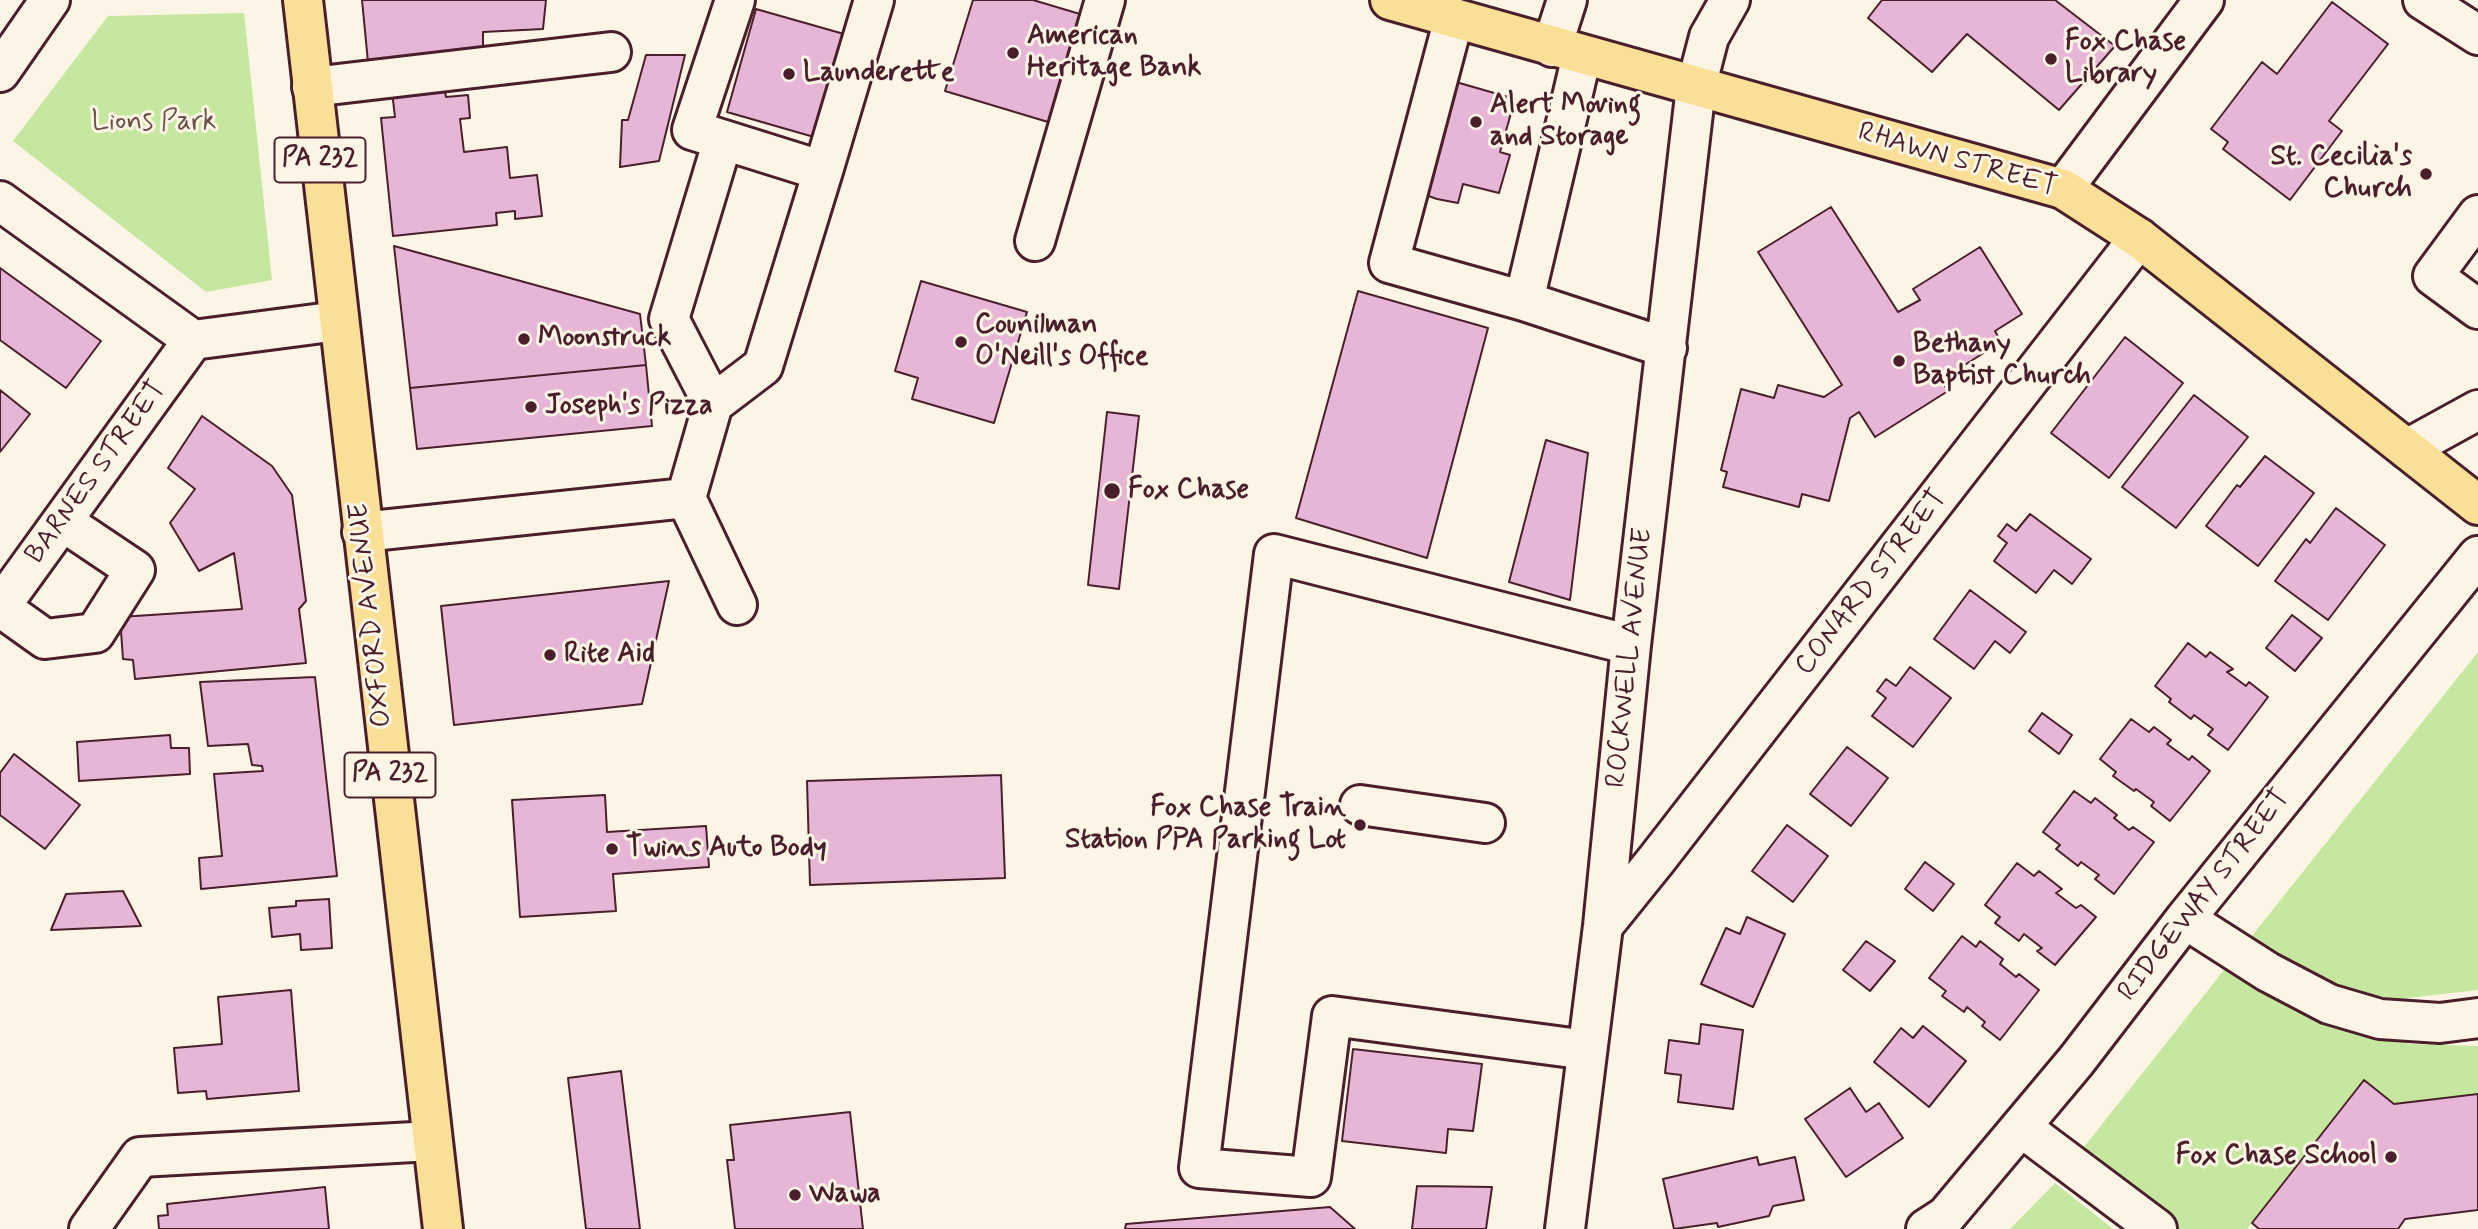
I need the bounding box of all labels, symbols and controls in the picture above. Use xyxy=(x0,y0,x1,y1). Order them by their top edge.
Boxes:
place label: American Heritage Bank xyxy=(1027,20,1201,86)
place label: Fox Chase Library xyxy=(2065,26,2186,92)
marker: American Heritage Bank xyxy=(1005,45,1021,61)
marker: Fox Chase Library xyxy=(2043,51,2059,67)
place label: Launderette xyxy=(803,57,955,91)
marker: Launderette xyxy=(781,66,797,82)
place label: Alert Moving and Storage xyxy=(1490,89,1641,155)
park label: Lions Park xyxy=(91,106,217,140)
marker: Alert Moving and Storage xyxy=(1468,114,1484,130)
street label: RHAWN STREET xyxy=(1854,117,2060,205)
road number: PA 232 xyxy=(274,138,366,182)
place label: St. Cecilia's Church xyxy=(2270,141,2412,207)
marker: St. Cecilia's Church xyxy=(2418,166,2434,182)
place label: Counilman O'Neill's Office xyxy=(975,309,1149,375)
place label: Moonstruck xyxy=(538,322,672,356)
place label: Bethany Baptist Church xyxy=(1913,328,2091,394)
marker: Moonstruck xyxy=(516,331,532,347)
marker: Counilman O'Neill's Office xyxy=(953,334,969,350)
marker: Bethany Baptist Church xyxy=(1891,353,1907,369)
street label: BARNES STREET xyxy=(19,375,175,571)
place label: Joseph's Pizza xyxy=(545,390,713,424)
marker: Joseph's Pizza xyxy=(523,399,539,415)
place label: Fox Chase xyxy=(1128,474,1249,508)
marker: Fox Chase xyxy=(1102,481,1122,501)
street label: CONARD STREET xyxy=(1789,483,1955,683)
street label: OXFORD AVENUE xyxy=(343,501,401,729)
street label: ROCKWELL AVENUE xyxy=(1601,526,1661,790)
place label: Rite Aid xyxy=(564,638,655,672)
marker: Rite Aid xyxy=(542,647,558,663)
road number: PA 232 xyxy=(344,752,436,797)
street label: RIDGEWAY STREET xyxy=(2112,783,2298,1009)
place label: Fox Chase Train Station PPA Parking Lot xyxy=(1065,792,1346,858)
marker: Fox Chase Train Station PPA Parking Lot xyxy=(1352,817,1368,833)
place label: Twins Auto Body xyxy=(626,832,827,866)
marker: Twins Auto Body xyxy=(604,841,620,857)
place label: Fox Chase School xyxy=(2176,1140,2377,1174)
marker: Fox Chase School xyxy=(2383,1149,2399,1165)
place label: Wawa xyxy=(809,1178,881,1212)
marker: Wawa xyxy=(787,1187,803,1203)

